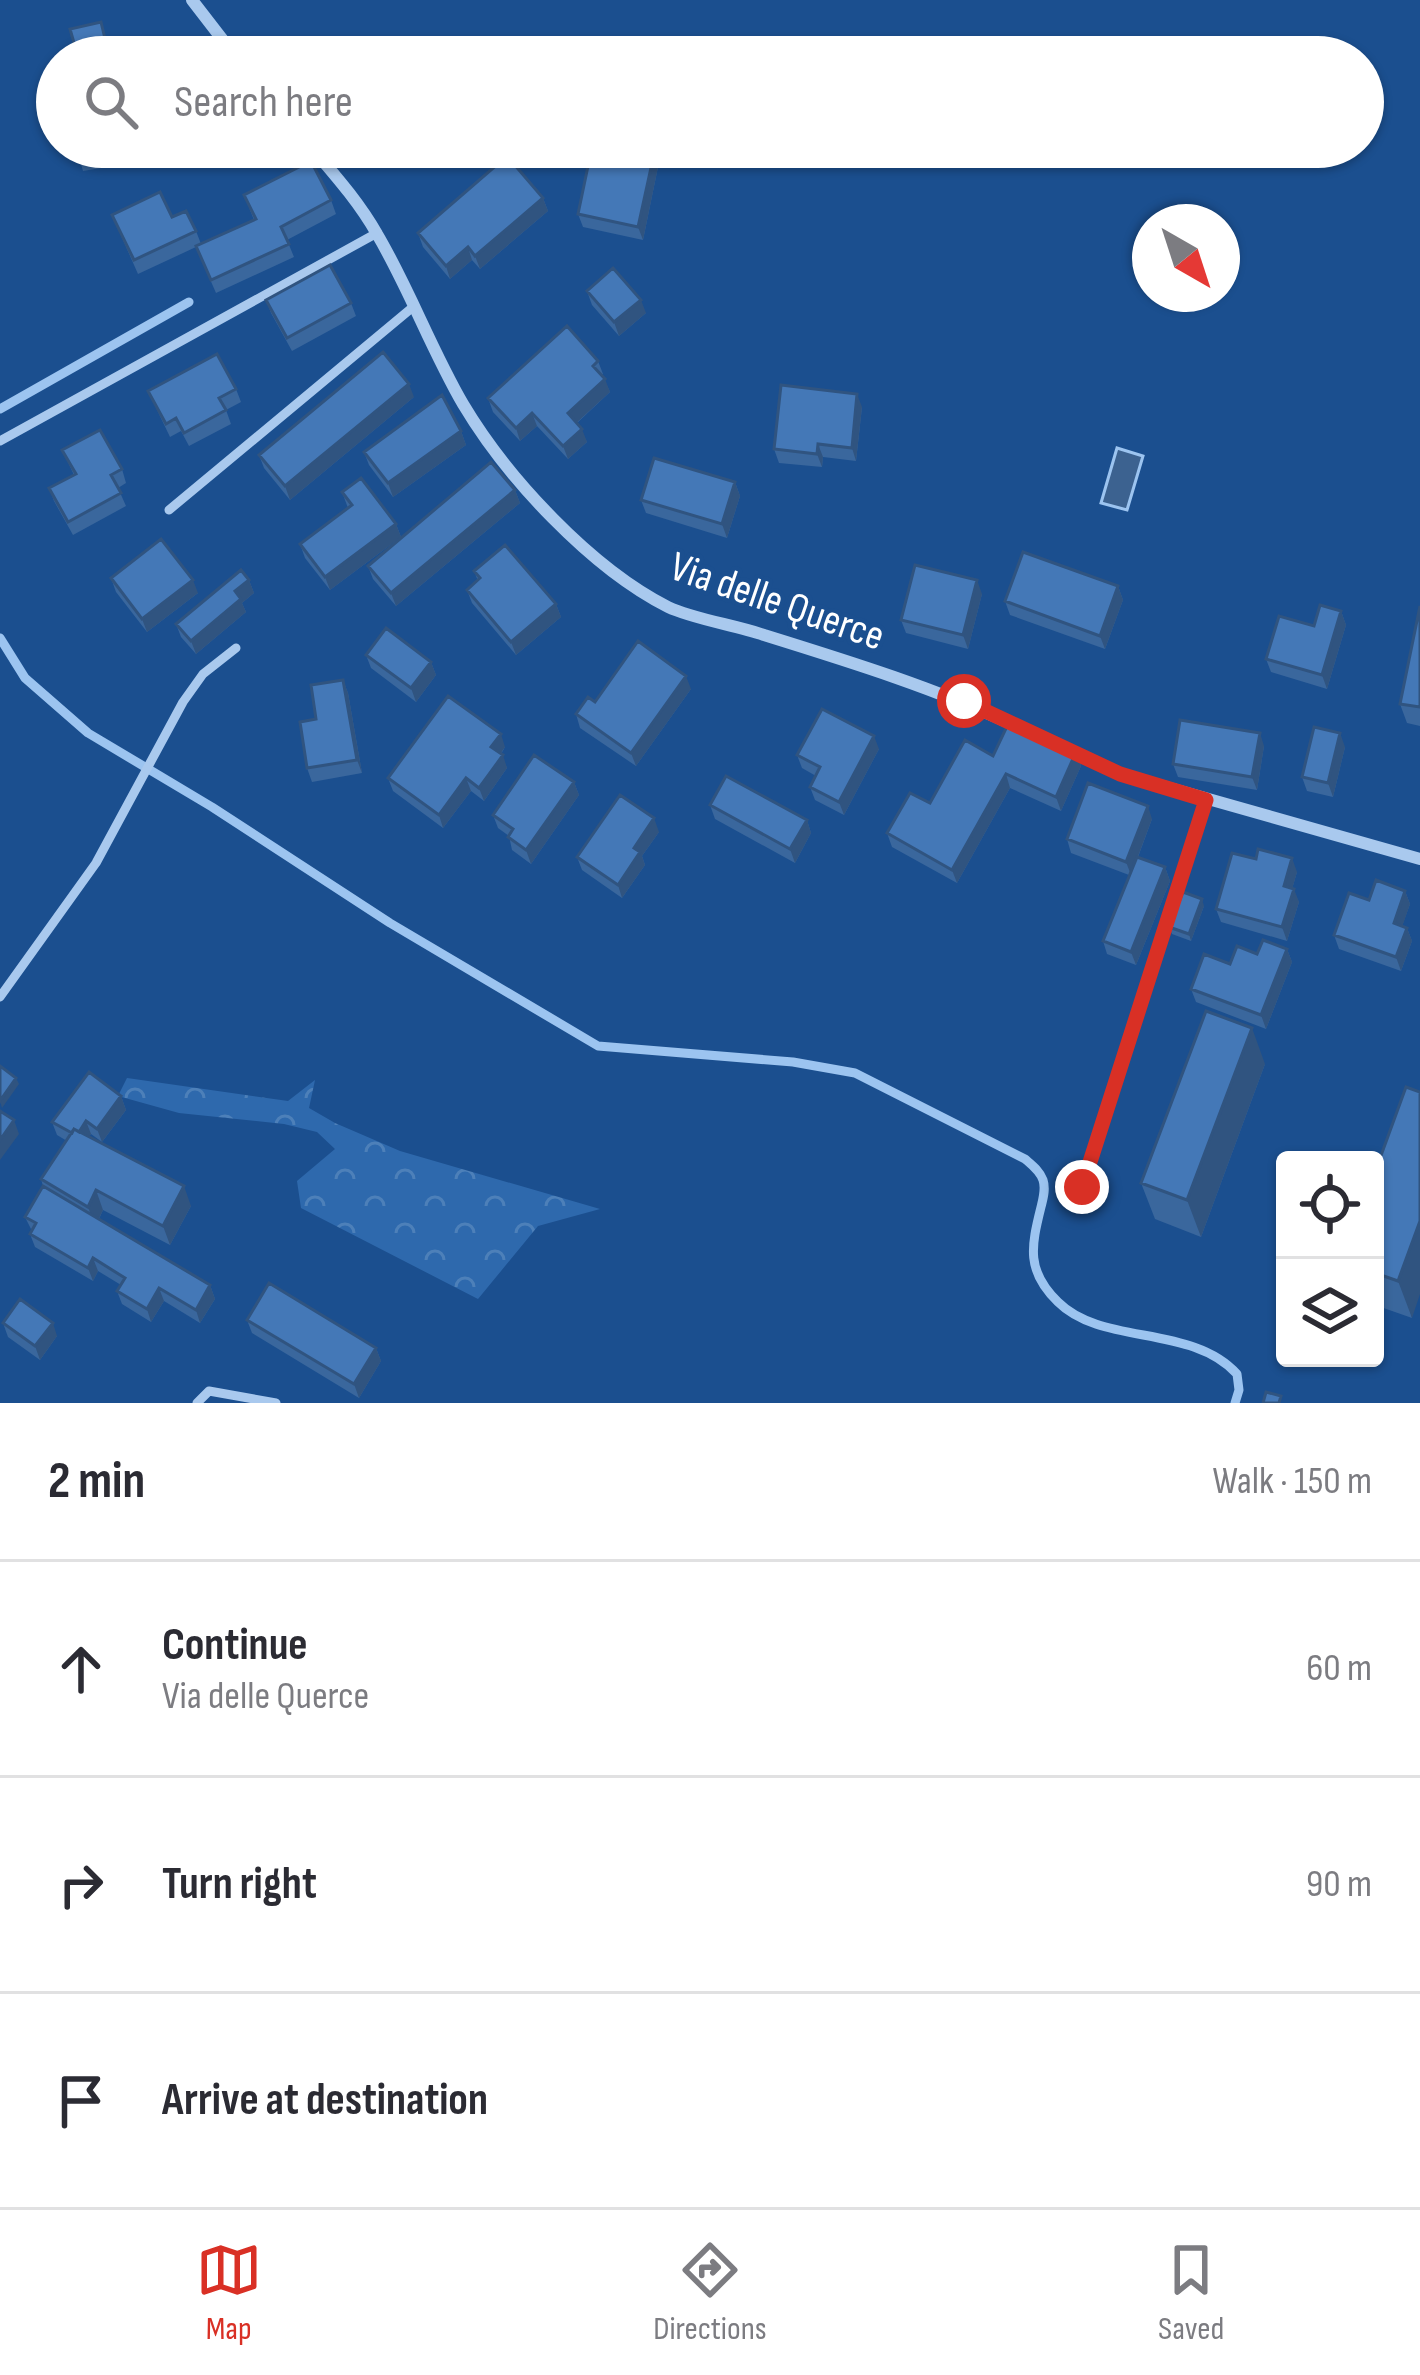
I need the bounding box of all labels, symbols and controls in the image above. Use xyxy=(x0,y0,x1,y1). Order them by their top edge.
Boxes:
search box xyxy=(36,36,1384,168)
icon: search xyxy=(78,69,144,135)
text: Search here xyxy=(174,75,353,130)
north arrow xyxy=(1132,204,1240,312)
street label: Via delle Querce xyxy=(663,542,891,662)
route start xyxy=(937,674,991,728)
map controls xyxy=(1276,1151,1384,1367)
button: locate xyxy=(1276,1151,1384,1259)
route end xyxy=(1055,1160,1109,1214)
button: layers xyxy=(1276,1259,1384,1367)
text: 2 min xyxy=(48,1451,145,1512)
text: Walk · 150 m xyxy=(1212,1458,1372,1505)
text: Continue xyxy=(162,1618,308,1673)
icon: ahead xyxy=(48,1636,114,1702)
text: 60 m xyxy=(1306,1645,1372,1692)
text: Via delle Querce xyxy=(162,1673,369,1720)
icon: right xyxy=(48,1852,114,1918)
text: Turn right xyxy=(162,1857,317,1912)
text: 90 m xyxy=(1306,1861,1372,1908)
icon: arrive xyxy=(48,2068,114,2134)
text: Arrive at destination xyxy=(162,2073,488,2128)
tab: Map xyxy=(196,2237,262,2349)
tab: Directions xyxy=(653,2237,767,2349)
tab: Saved xyxy=(1158,2237,1224,2349)

